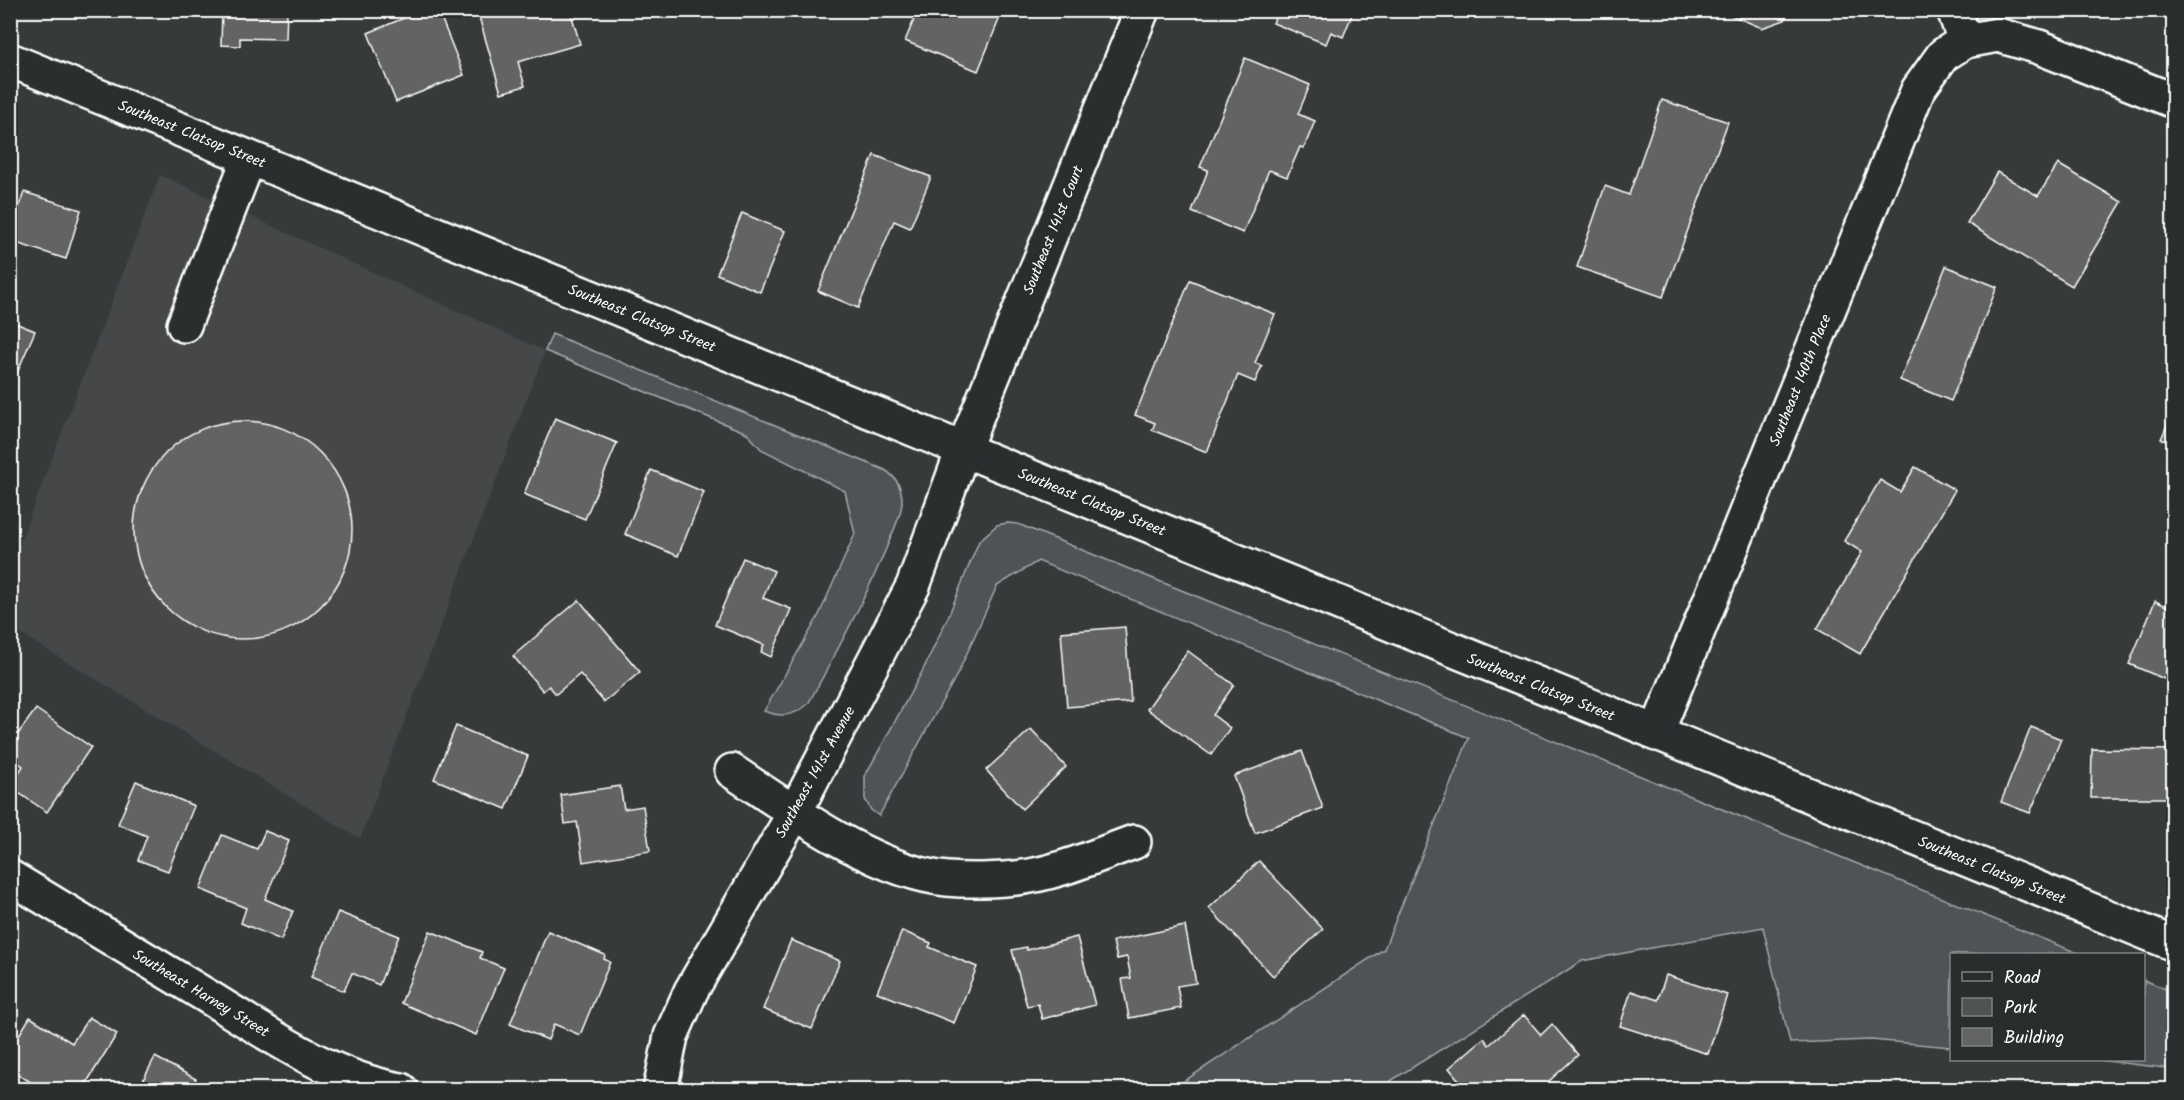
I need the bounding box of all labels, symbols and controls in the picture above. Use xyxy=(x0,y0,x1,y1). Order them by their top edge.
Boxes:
street label: Southeast Clatsop Street xyxy=(114,94,269,176)
street label: Southeast 141st Court xyxy=(1017,162,1091,299)
street label: Southeast Clatsop Street xyxy=(564,278,719,360)
street label: Southeast 140th Place xyxy=(1763,311,1838,450)
street label: Southeast Clatsop Street xyxy=(1014,462,1169,544)
street label: Southeast Clatsop Street xyxy=(1463,647,1618,729)
street label: Southeast 141st Avenue xyxy=(770,702,862,843)
street label: Southeast Clatsop Street xyxy=(1914,830,2069,912)
street label: Southeast Harney Street xyxy=(128,943,274,1044)
legend xyxy=(1950,953,2145,1061)
text: Road xyxy=(2004,964,2041,993)
text: Park xyxy=(2004,994,2037,1023)
text: Building xyxy=(2004,1024,2064,1053)

